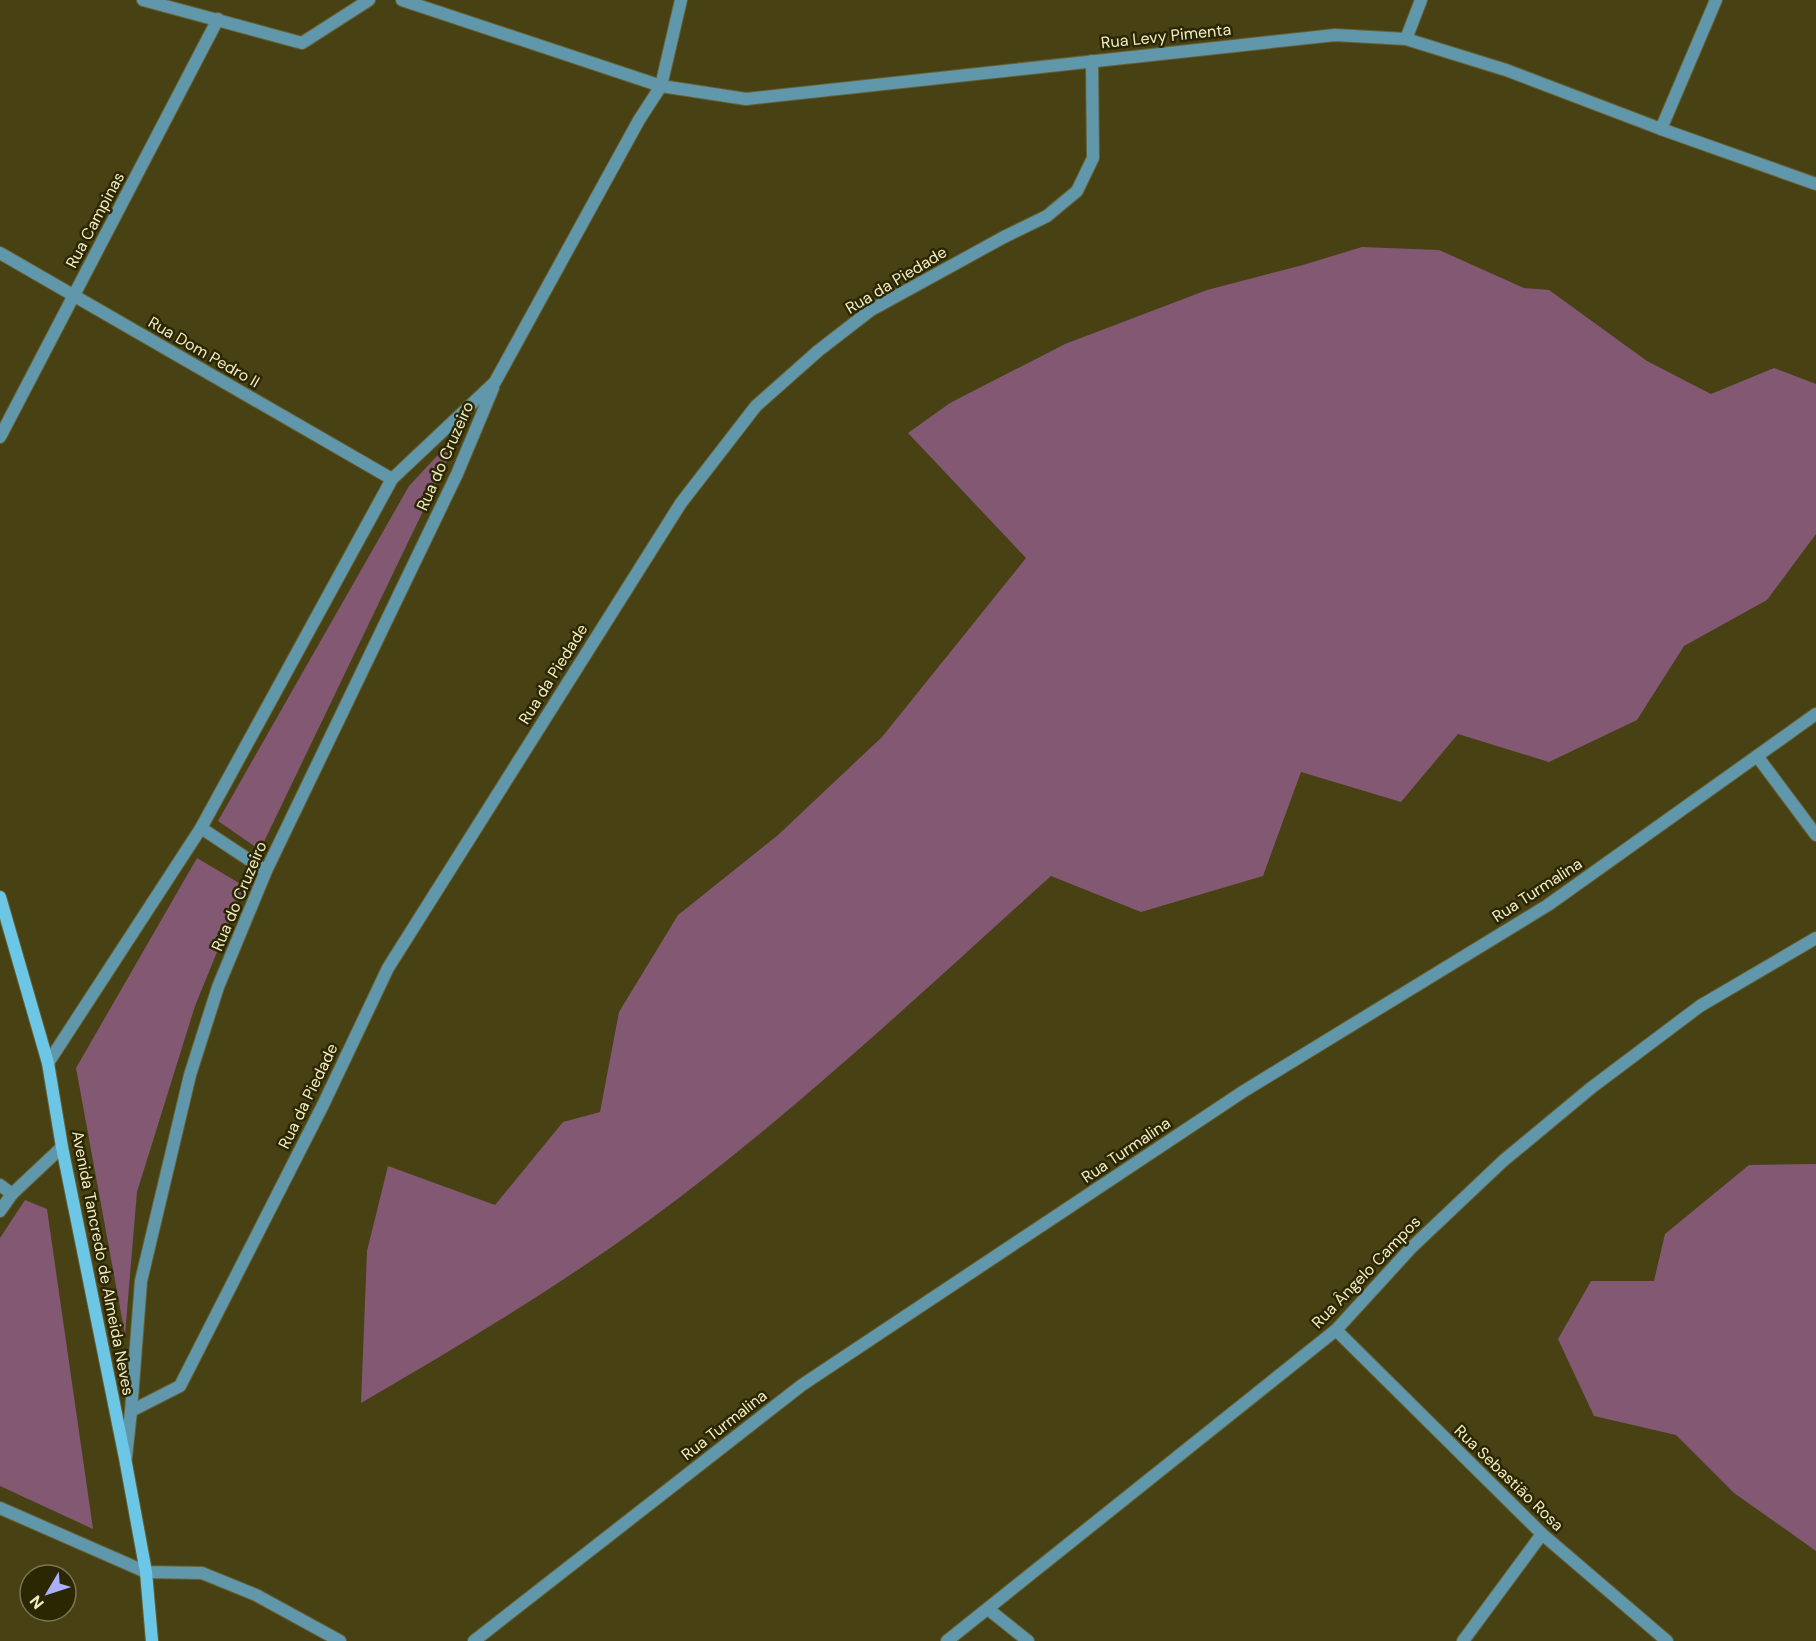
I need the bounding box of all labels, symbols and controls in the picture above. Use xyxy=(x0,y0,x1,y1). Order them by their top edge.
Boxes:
street label: Rua Levy Pimenta xyxy=(1100,19,1232,53)
street label: Rua Campinas xyxy=(61,168,129,272)
street label: Rua da Piedade xyxy=(841,241,951,319)
street label: Rua Dom Pedro II xyxy=(144,312,264,392)
street label: Rua do Cruzeiro xyxy=(412,398,478,514)
street label: Rua da Piedade xyxy=(514,620,592,728)
street label: Rua do Cruzeiro xyxy=(206,838,272,954)
street label: Rua Turmalina xyxy=(1488,853,1586,927)
street label: Rua da Piedade xyxy=(273,1040,343,1152)
street label: Rua Turmalina xyxy=(1077,1112,1175,1188)
street label: Avenida Tancredo de Almeida Neves xyxy=(67,1129,139,1397)
street label: Rua Ângelo Campos xyxy=(1307,1211,1425,1333)
street label: Rua Turmalina xyxy=(677,1385,771,1465)
street label: Rua Sebastião Rosa xyxy=(1450,1420,1568,1536)
north arrow xyxy=(18,1563,78,1623)
text: N xyxy=(25,1591,49,1613)

